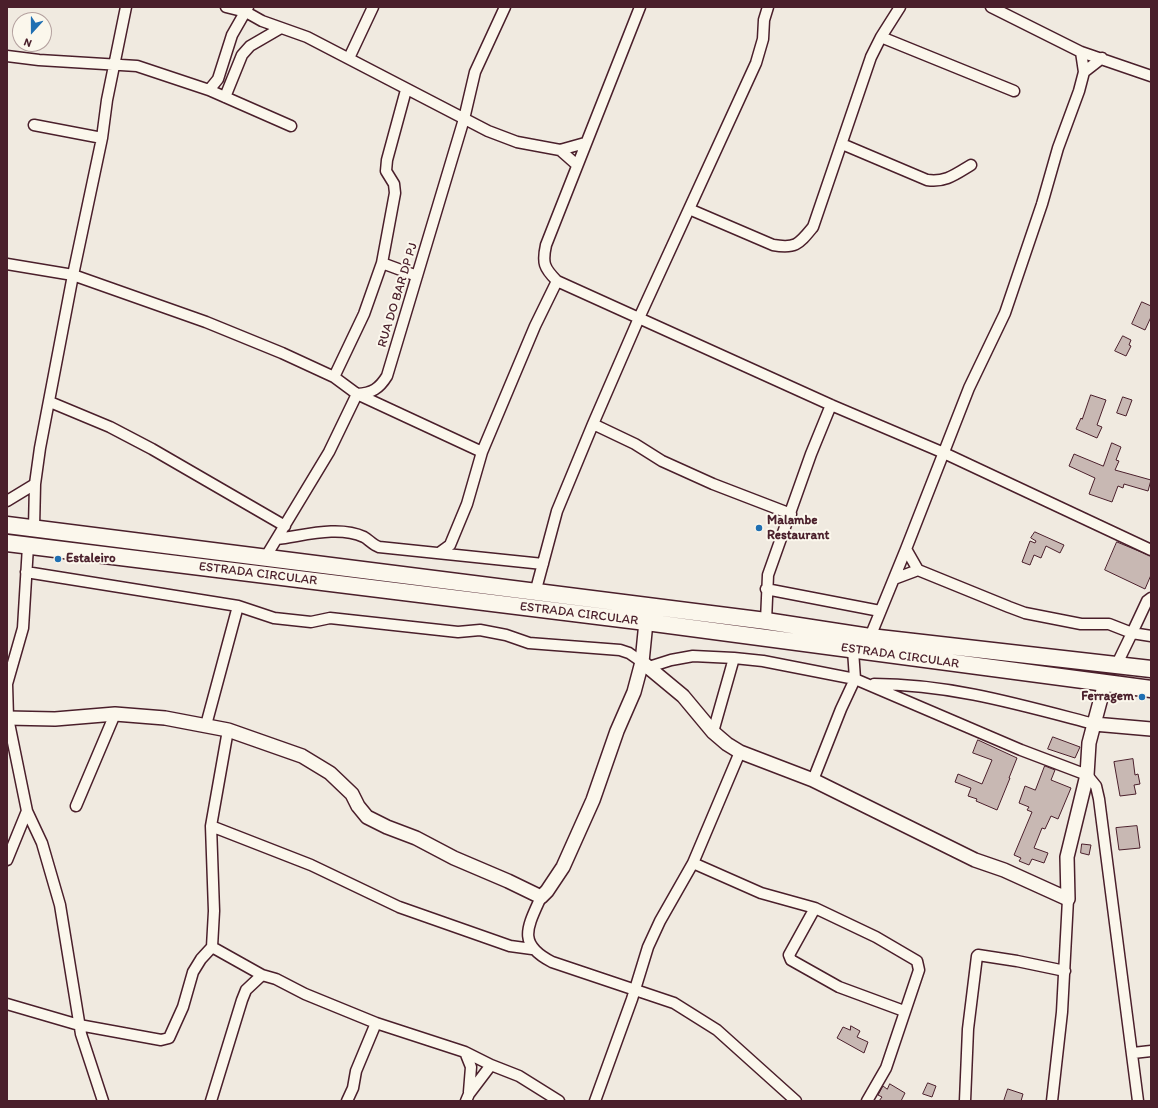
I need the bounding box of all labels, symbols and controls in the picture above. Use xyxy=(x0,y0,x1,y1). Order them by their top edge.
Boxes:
north arrow xyxy=(12,12,52,52)
text: N xyxy=(22,35,34,50)
street label: RUA DO BAR DP PJ xyxy=(375,241,421,349)
place label: Malambe Restaurant xyxy=(767,513,829,544)
marker: Malambe Restaurant xyxy=(754,523,764,533)
place label: Estaleiro xyxy=(66,551,116,567)
marker: Estaleiro xyxy=(53,554,63,564)
street label: ESTRADA CIRCULAR xyxy=(198,559,318,589)
street label: ESTRADA CIRCULAR xyxy=(519,599,639,629)
street label: ESTRADA CIRCULAR xyxy=(840,640,960,672)
place label: Ferragem xyxy=(1081,689,1134,705)
marker: Ferragem xyxy=(1137,692,1147,702)

